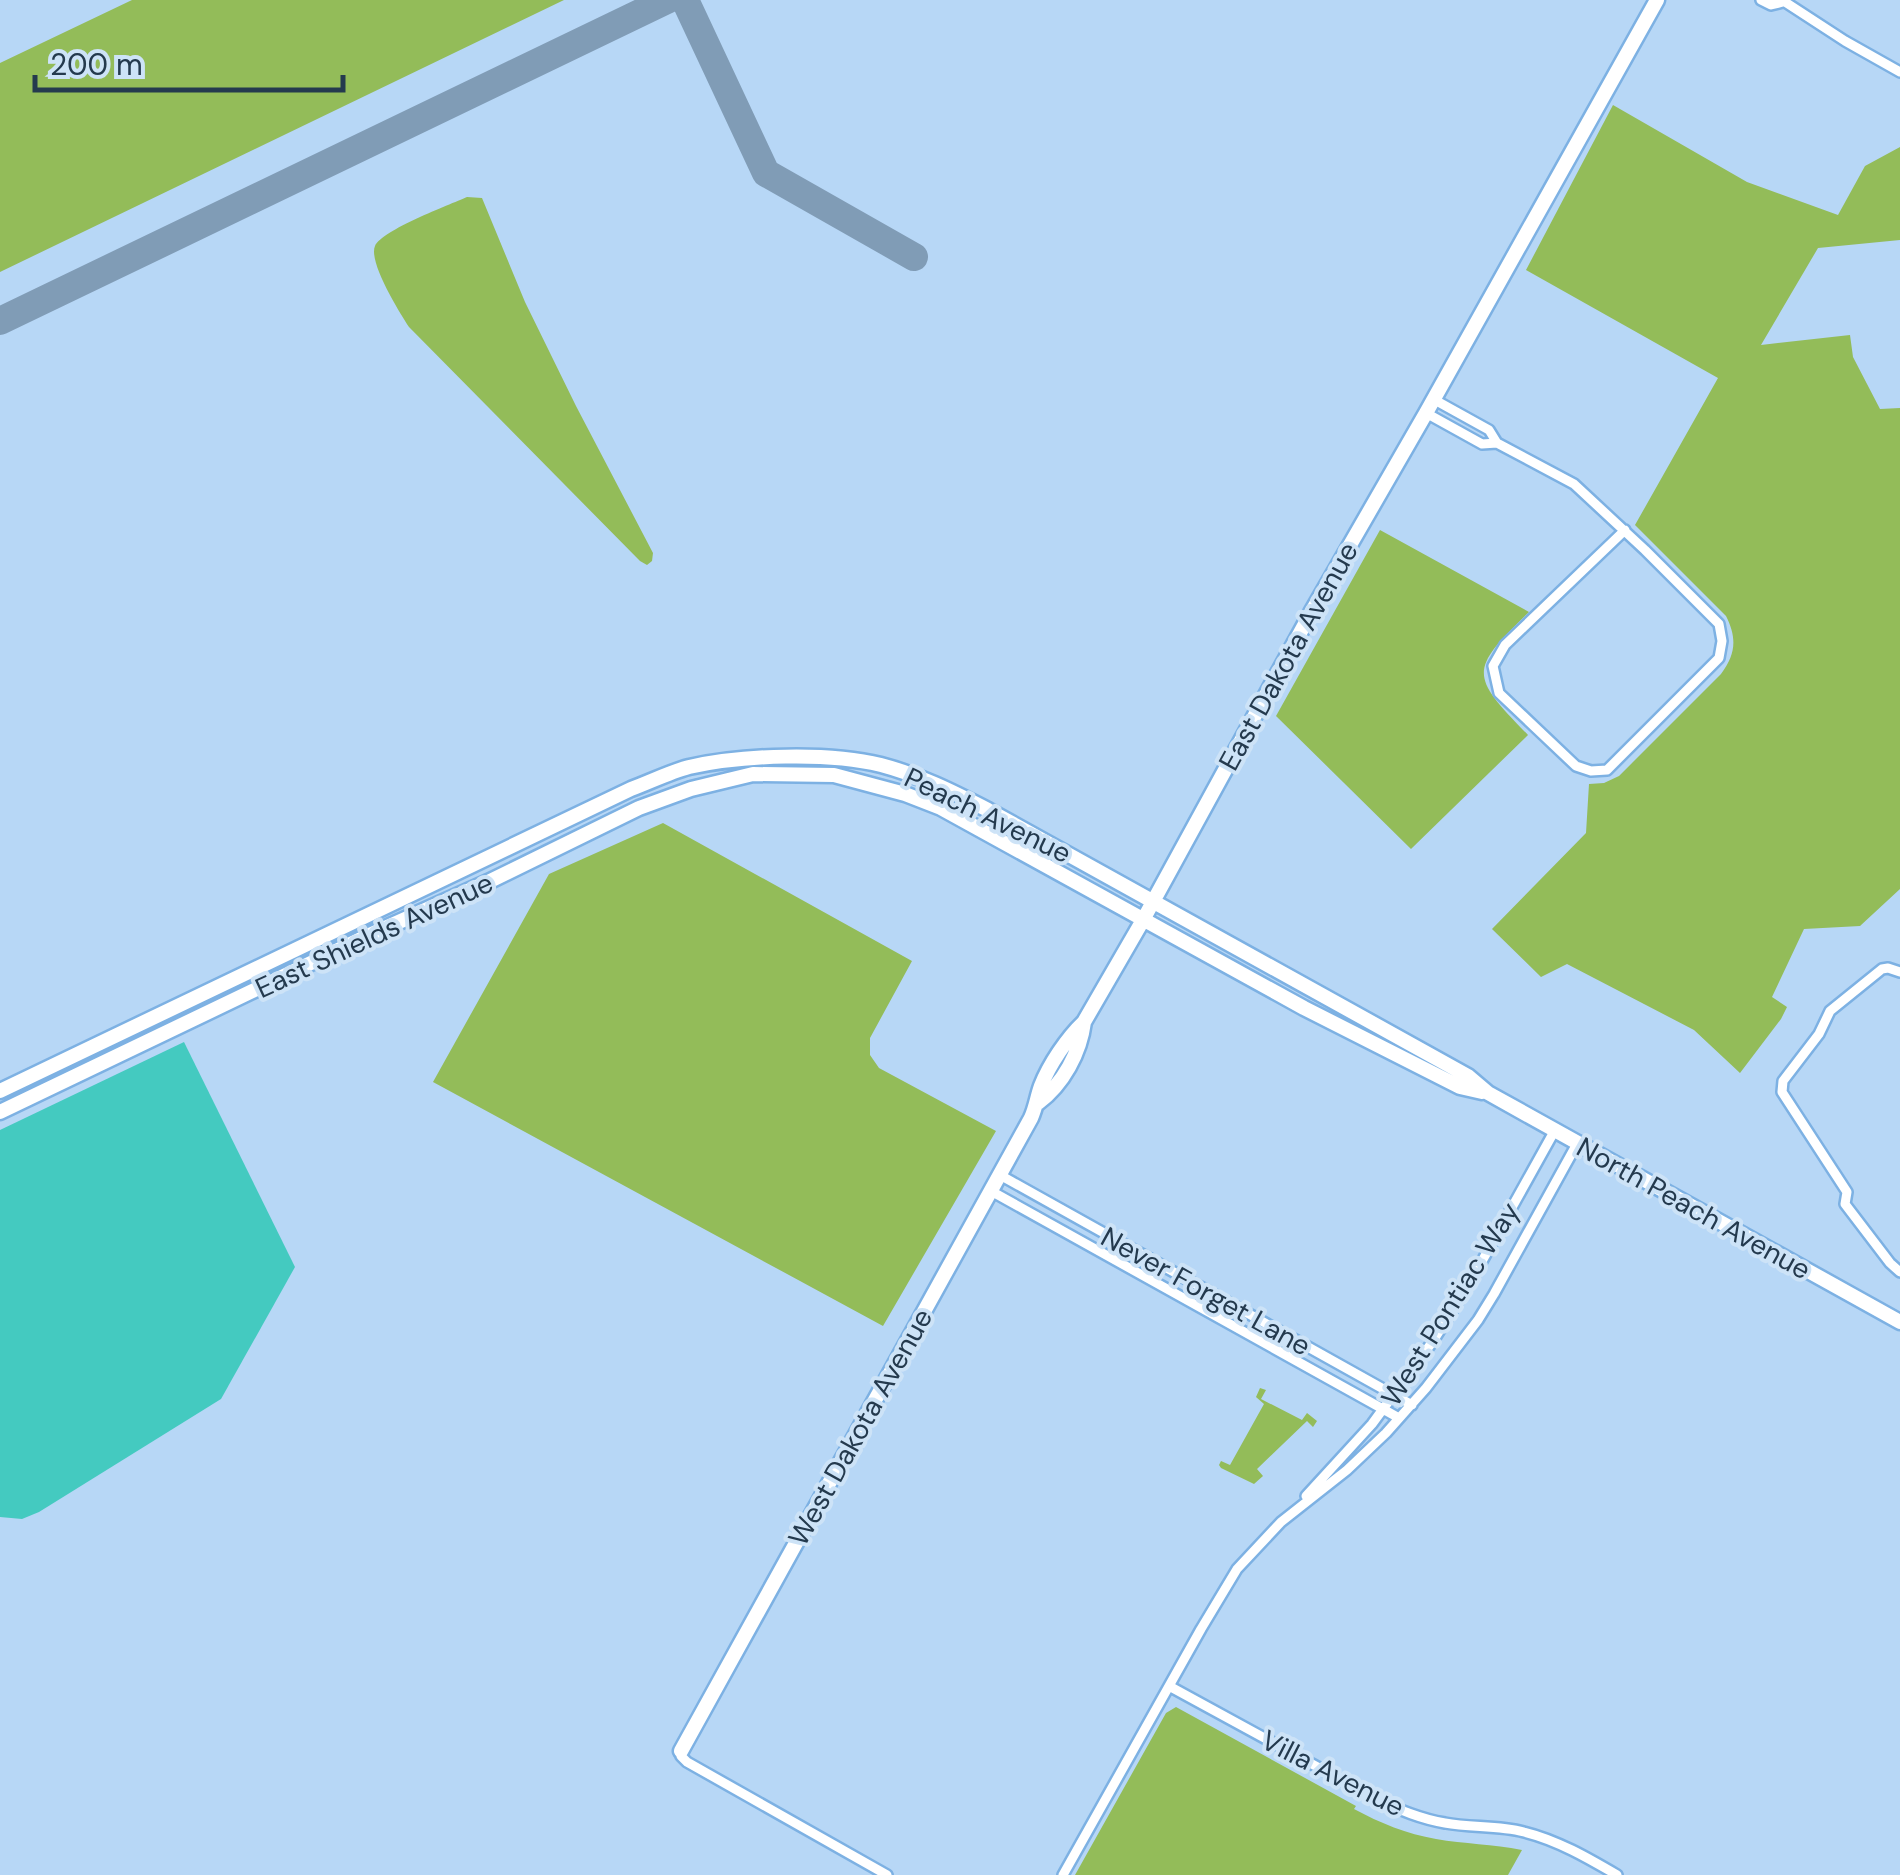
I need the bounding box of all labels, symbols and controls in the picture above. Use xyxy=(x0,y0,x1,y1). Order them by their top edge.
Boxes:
scale bar xyxy=(35,30,342,92)
text: 200 m xyxy=(50,45,143,84)
street label: East Dakota Avenue xyxy=(1210,536,1367,777)
street label: Peach Avenue xyxy=(898,759,1077,872)
street label: East Shields Avenue xyxy=(249,864,499,1007)
street label: North Peach Avenue xyxy=(1570,1129,1817,1288)
street label: West Pontiac Way xyxy=(1373,1195,1528,1413)
street label: Never Forget Lane xyxy=(1094,1218,1317,1364)
street label: West Dakota Avenue xyxy=(780,1302,941,1552)
street label: Villa Avenue xyxy=(1255,1722,1411,1825)

